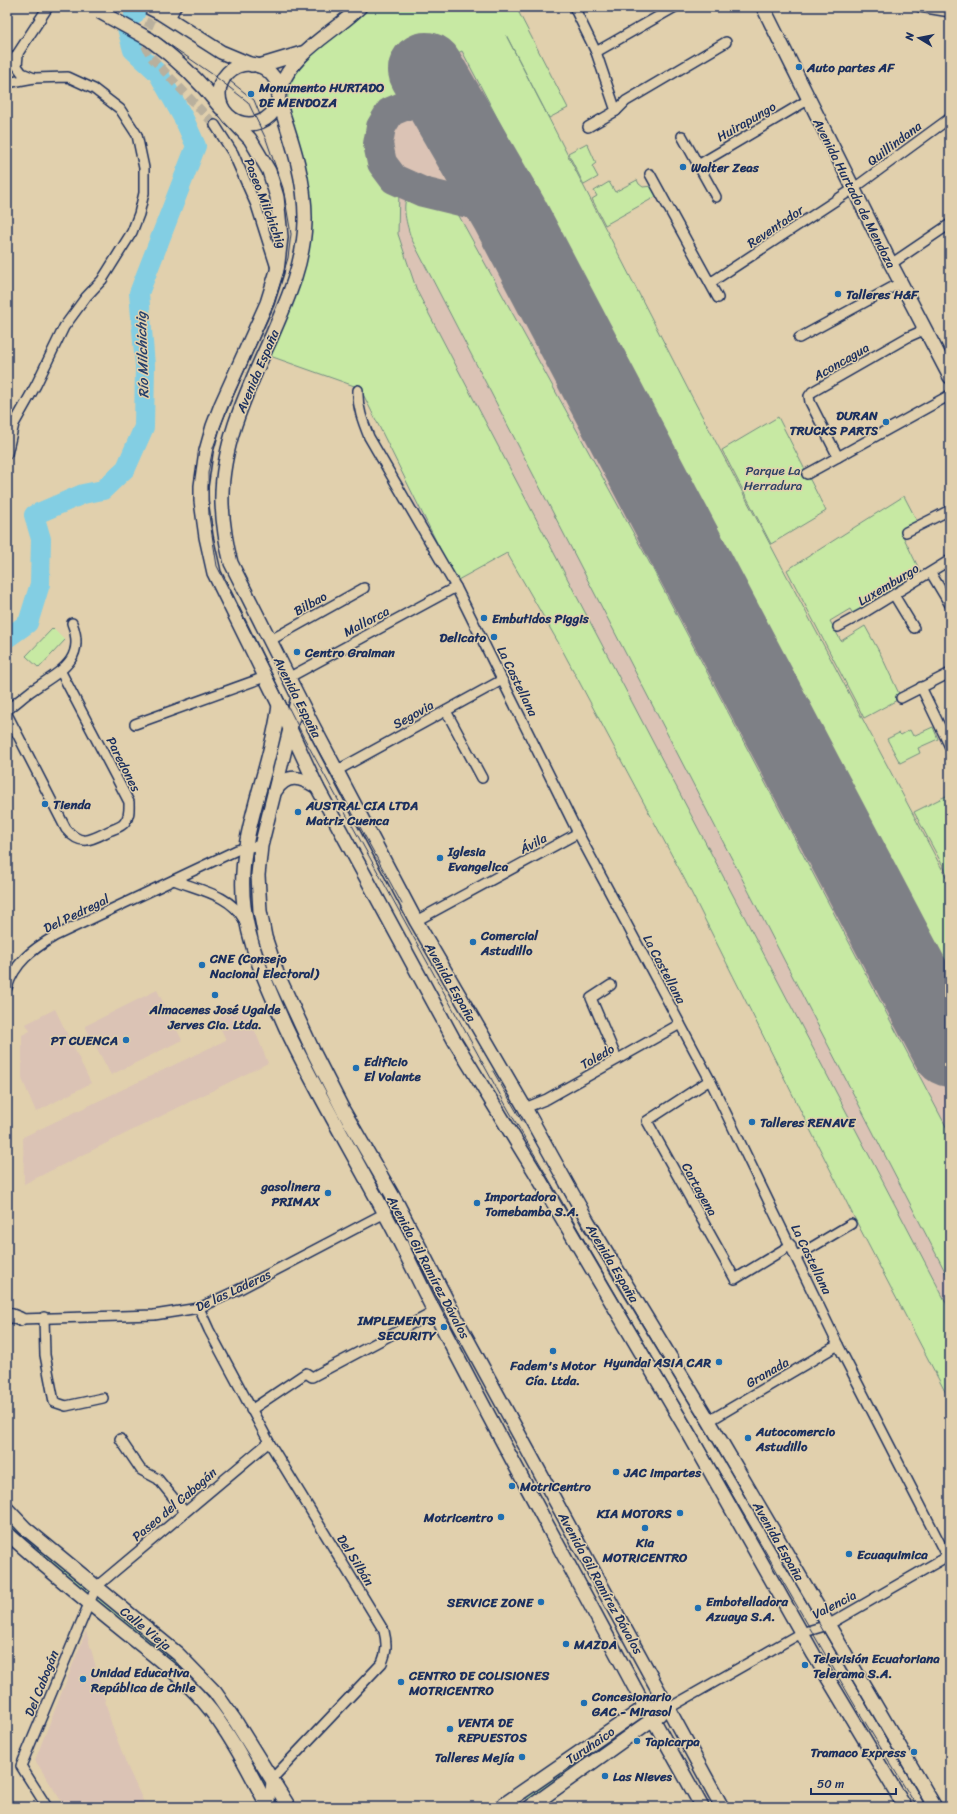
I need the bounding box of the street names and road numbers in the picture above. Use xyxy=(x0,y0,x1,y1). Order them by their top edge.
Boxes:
street label: Huirapungo xyxy=(712,95,781,148)
street label: Avenida Hurtado de Mendoza xyxy=(806,113,903,273)
street label: Quillindana xyxy=(862,115,927,172)
street label: Paseo Milchichig xyxy=(238,154,294,252)
street label: Reventador xyxy=(742,198,809,254)
street label: Avenida España xyxy=(229,325,286,417)
street label: Aconcagua xyxy=(808,336,874,387)
street label: Luxemburgo xyxy=(853,557,924,612)
street label: Bilbao xyxy=(289,585,332,622)
street label: Mallorca xyxy=(339,599,394,643)
street label: La Castellana xyxy=(491,642,545,721)
street label: Avenida España xyxy=(267,652,328,742)
street label: Segovia xyxy=(388,693,439,735)
street label: Paredones xyxy=(100,733,148,797)
street label: Ávila xyxy=(514,826,552,861)
street label: Del Pedregal xyxy=(39,887,113,939)
street label: La Castellana xyxy=(637,930,693,1009)
street label: Avenida España xyxy=(418,937,483,1027)
street label: Toledo xyxy=(576,1037,619,1075)
street label: Cartagena xyxy=(675,1158,724,1221)
street label: Avenida Gil Ramírez Dávalos xyxy=(380,1190,477,1344)
street label: Avenida España xyxy=(579,1218,646,1308)
street label: La Castellana xyxy=(785,1220,839,1299)
street label: De las Laderas xyxy=(191,1263,275,1318)
street label: Granada xyxy=(741,1351,794,1394)
street label: Paseo del Cabogán xyxy=(126,1462,222,1547)
street label: Avenida España xyxy=(746,1496,811,1586)
street label: Avenida Gil Ramírez Dávalos xyxy=(551,1507,650,1660)
street label: Del Silbán xyxy=(331,1530,381,1591)
street label: Valencia xyxy=(808,1583,861,1625)
street label: Calle Vieja xyxy=(115,1600,177,1657)
street label: Del Cabogán xyxy=(18,1647,65,1720)
street label: Turuhaico xyxy=(561,1720,620,1770)

